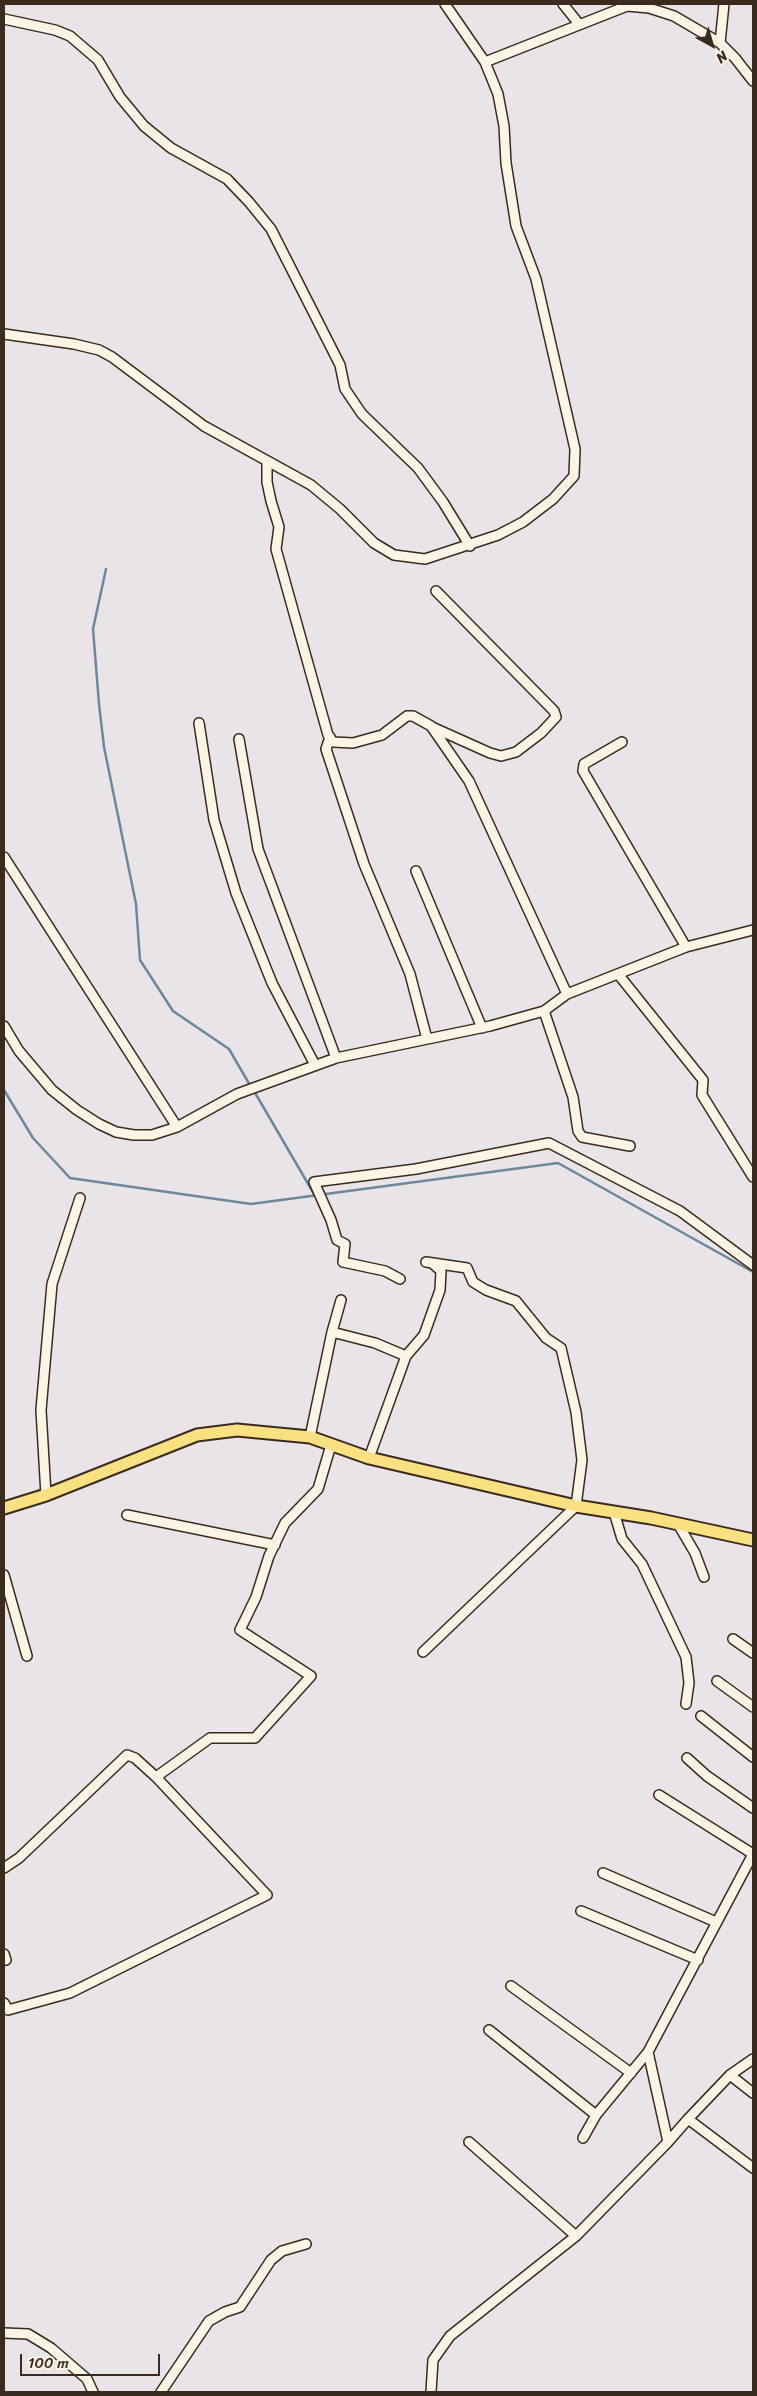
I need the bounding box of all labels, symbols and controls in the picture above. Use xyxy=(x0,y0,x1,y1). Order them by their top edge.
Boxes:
north arrow xyxy=(687,20,737,70)
text: N xyxy=(710,44,733,70)
scale bar xyxy=(22,2344,162,2376)
text: 100 m xyxy=(28,2350,69,2376)

